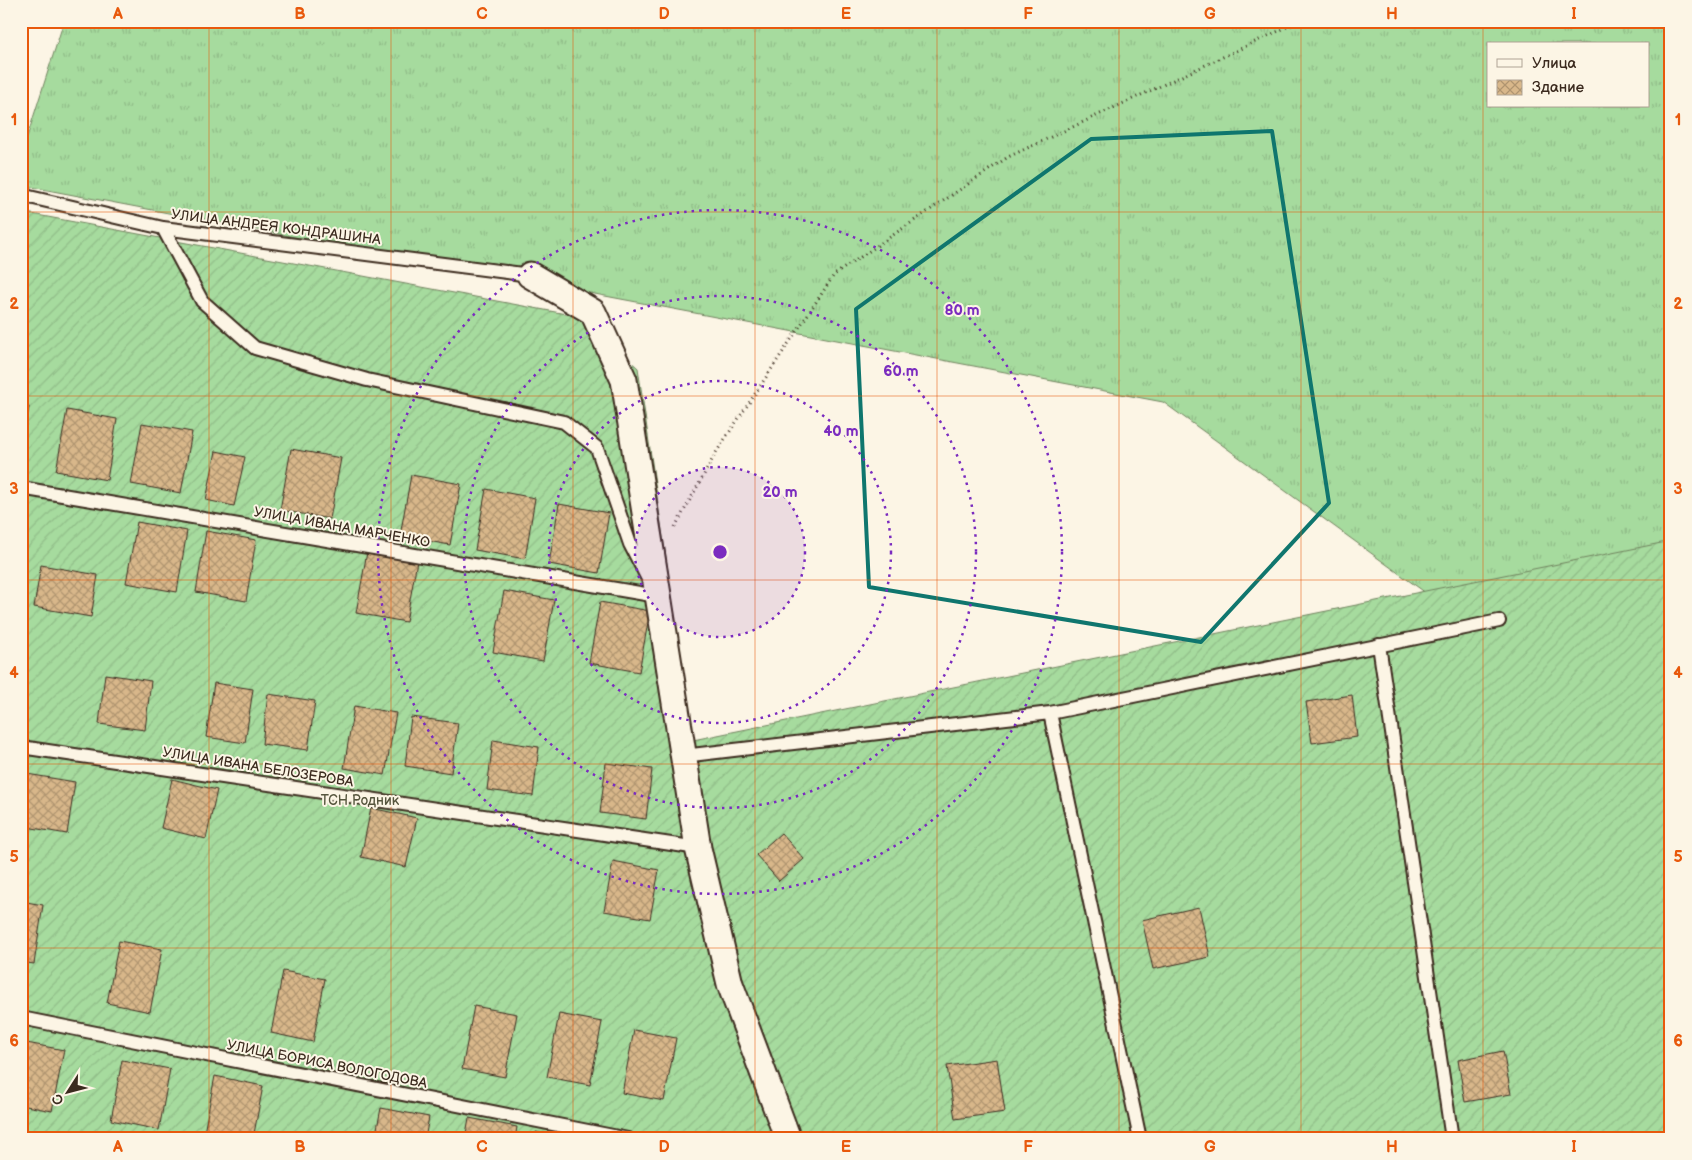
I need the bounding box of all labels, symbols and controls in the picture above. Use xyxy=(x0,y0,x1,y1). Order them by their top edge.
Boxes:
text: A xyxy=(112,5,123,24)
text: B xyxy=(294,5,306,24)
text: C xyxy=(476,5,488,24)
text: D xyxy=(658,5,670,24)
text: E xyxy=(841,5,851,24)
text: F xyxy=(1023,5,1033,24)
text: G xyxy=(1204,5,1216,24)
text: H xyxy=(1386,5,1398,24)
text: I xyxy=(1571,5,1577,24)
legend xyxy=(1487,42,1650,108)
text: Улица xyxy=(1532,54,1577,73)
text: Здание xyxy=(1532,78,1584,97)
text: 1 xyxy=(11,111,17,130)
text: 1 xyxy=(1675,111,1681,130)
street label: УЛИЦА АНДРЕЯ КОНДРАШИНА xyxy=(170,206,382,248)
text: 2 xyxy=(9,295,19,314)
text: 2 xyxy=(1673,295,1683,314)
text: 80 m xyxy=(944,301,980,320)
text: 60 m xyxy=(883,362,919,381)
text: 40 m xyxy=(823,422,859,441)
text: 3 xyxy=(9,480,19,499)
text: 3 xyxy=(1673,480,1683,499)
text: 20 m xyxy=(763,483,798,502)
street label: УЛИЦА ИВАНА МАРЧЕНКО xyxy=(253,503,431,551)
centre of rings xyxy=(711,543,729,561)
text: 4 xyxy=(9,664,19,683)
text: 4 xyxy=(1673,664,1683,683)
street label: УЛИЦА ИВАНА БЕЛОЗЕРОВА xyxy=(161,743,355,791)
park label: ТСН Родник xyxy=(321,792,400,809)
text: 5 xyxy=(9,848,19,867)
text: 5 xyxy=(1673,848,1683,867)
text: 6 xyxy=(9,1032,19,1051)
text: 6 xyxy=(1673,1032,1683,1051)
street label: УЛИЦА БОРИСА ВОЛОГОДОВА xyxy=(225,1036,429,1092)
north arrow xyxy=(42,1068,92,1118)
text: С xyxy=(48,1090,68,1108)
text: A xyxy=(112,1138,123,1157)
text: B xyxy=(294,1138,306,1157)
text: C xyxy=(476,1138,488,1157)
text: D xyxy=(658,1138,670,1157)
text: E xyxy=(841,1138,851,1157)
text: F xyxy=(1023,1138,1033,1157)
text: G xyxy=(1204,1138,1216,1157)
text: H xyxy=(1386,1138,1398,1157)
text: I xyxy=(1571,1138,1577,1157)

